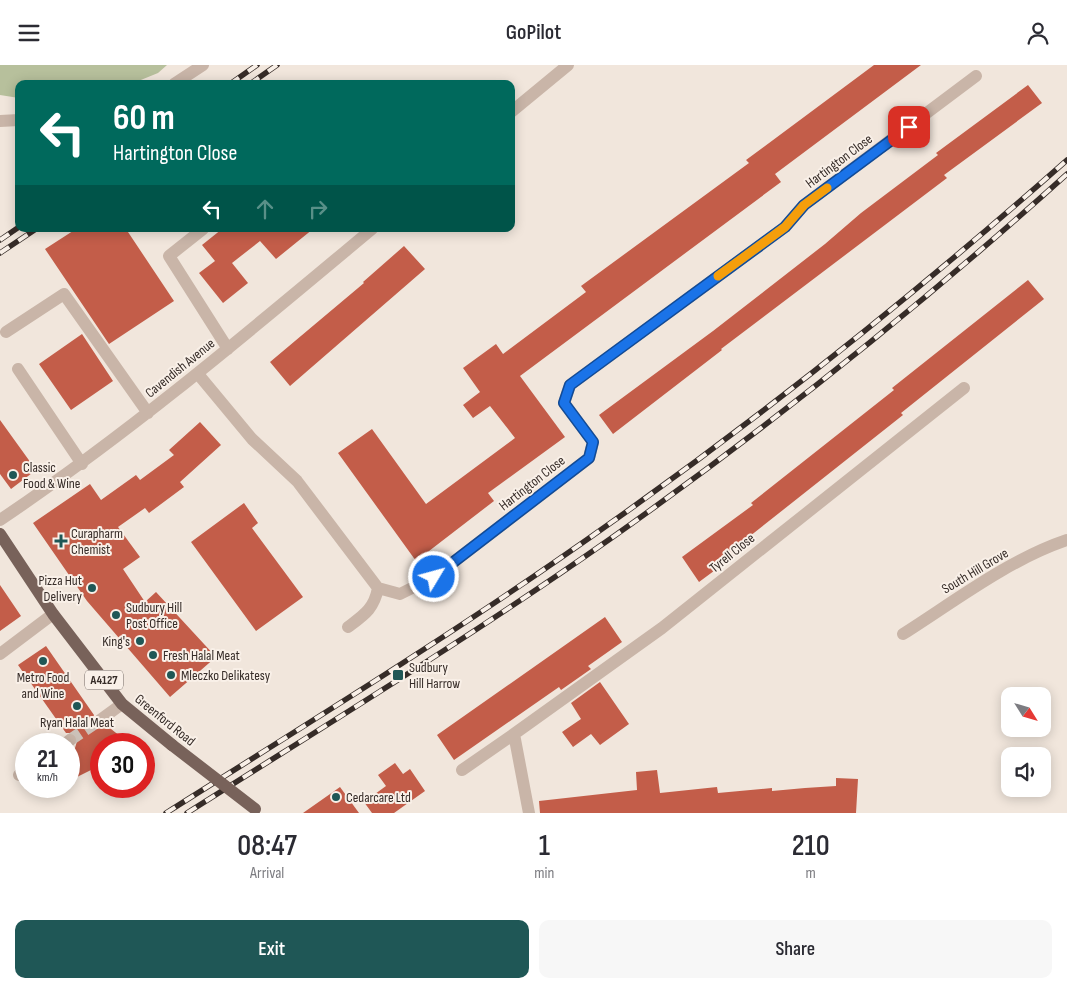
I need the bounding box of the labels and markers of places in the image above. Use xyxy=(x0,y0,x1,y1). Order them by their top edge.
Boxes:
pin xyxy=(888,106,930,148)
place label: Classic Food & Wine xyxy=(23,459,80,492)
marker: Classic Food & Wine xyxy=(7,469,19,481)
place label: Curapharm Chemist xyxy=(71,525,123,558)
marker: Curapharm Chemist xyxy=(55,535,67,547)
place label: Pizza Hut Delivery xyxy=(39,572,83,605)
marker: Pizza Hut Delivery xyxy=(86,582,98,594)
place label: Sudbury Hill Post Office xyxy=(126,599,182,632)
marker: Sudbury Hill Post Office xyxy=(110,609,122,621)
place label: King's xyxy=(102,633,130,650)
marker: King's xyxy=(134,635,146,647)
place label: Fresh Halal Meat xyxy=(163,647,240,664)
marker: Fresh Halal Meat xyxy=(147,649,159,661)
marker: Metro Food and Wine xyxy=(37,655,49,667)
place label: Sudbury Hill Harrow xyxy=(409,659,460,692)
place label: Mleczko Delikatesy xyxy=(181,667,271,684)
marker: Sudbury Hill Harrow xyxy=(391,668,405,682)
place label: Metro Food and Wine xyxy=(17,669,69,702)
marker: Mleczko Delikatesy xyxy=(165,669,177,681)
marker: Ryan Halal Meat xyxy=(71,700,83,712)
place label: Ryan Halal Meat xyxy=(40,714,114,731)
place label: Cedarcare Ltd xyxy=(346,789,411,806)
marker: Cedarcare Ltd xyxy=(330,791,342,803)

